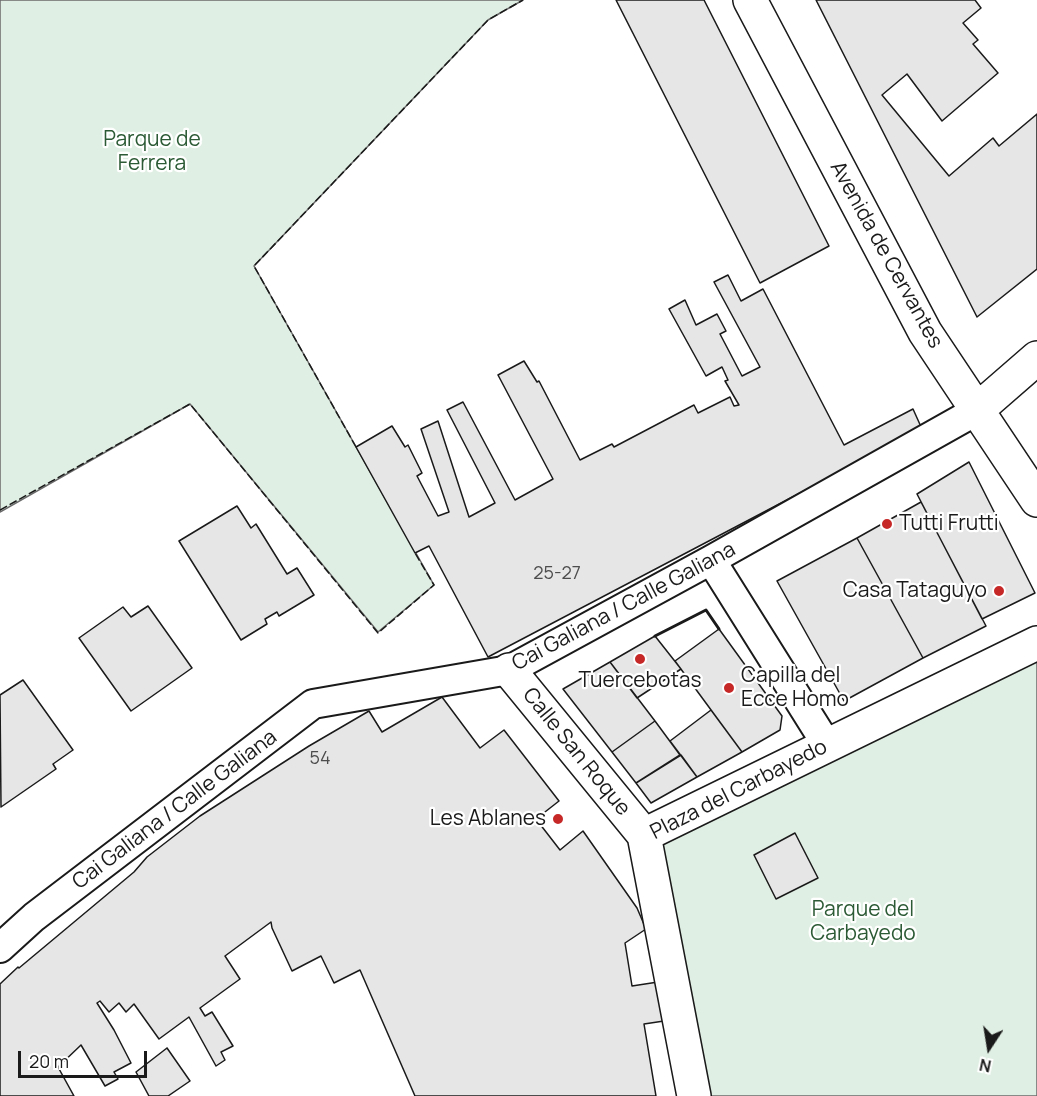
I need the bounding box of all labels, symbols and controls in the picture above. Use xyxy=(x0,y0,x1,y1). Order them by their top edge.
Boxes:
park label: Parque de Ferrera xyxy=(103,127,201,177)
street label: Avenida de Cervantes xyxy=(824,157,948,353)
place label: Tutti Frutti xyxy=(899,511,999,537)
marker: Tutti Frutti xyxy=(880,517,894,531)
street label: Cai Galiana / Calle Galiana xyxy=(508,537,740,677)
house number: 25-27 xyxy=(533,563,581,585)
place label: Casa Tataguyo xyxy=(843,578,987,604)
marker: Casa Tataguyo xyxy=(992,584,1006,598)
marker: Tuercebotas xyxy=(633,652,647,666)
place label: Capilla del Ecce Homo xyxy=(741,663,849,713)
place label: Tuercebotas xyxy=(578,668,702,694)
marker: Capilla del Ecce Homo xyxy=(722,681,736,695)
street label: Calle San Roque xyxy=(517,683,635,821)
street label: Cai Galiana / Calle Galiana xyxy=(68,725,282,895)
street label: Plaza del Carbayedo xyxy=(646,735,832,845)
house number: 54 xyxy=(309,748,331,770)
place label: Les Ablanes xyxy=(430,806,546,832)
marker: Les Ablanes xyxy=(551,812,565,826)
park label: Parque del Carbayedo xyxy=(810,897,916,947)
north arrow xyxy=(959,1018,1019,1078)
scale bar xyxy=(21,1039,150,1077)
text: 20 m xyxy=(29,1049,69,1073)
text: N xyxy=(977,1054,993,1078)

